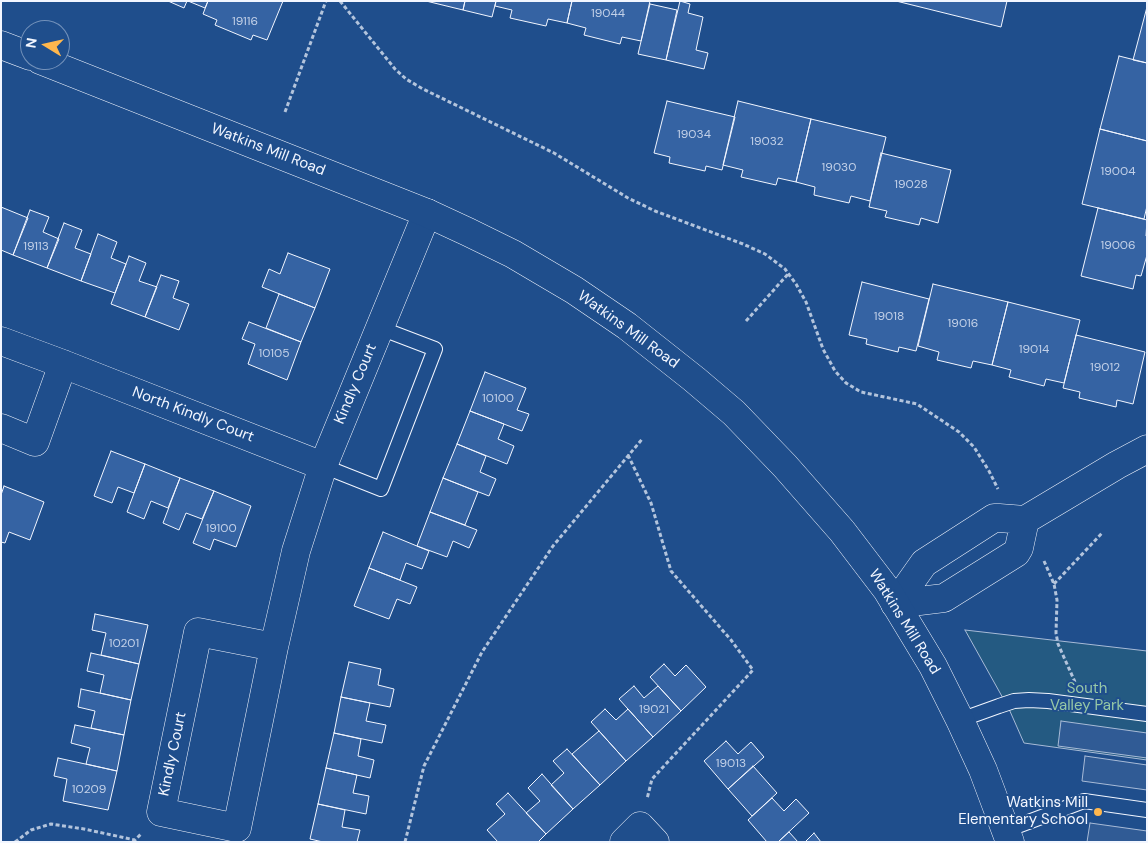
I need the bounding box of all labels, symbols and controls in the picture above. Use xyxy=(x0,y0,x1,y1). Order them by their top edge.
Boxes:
house number: 19044 xyxy=(591,7,625,21)
house number: 19116 xyxy=(232,15,258,29)
north arrow xyxy=(20,20,70,70)
text: N xyxy=(21,36,41,49)
street label: Watkins Mill Road xyxy=(208,120,328,180)
house number: 19034 xyxy=(677,128,711,142)
house number: 19032 xyxy=(750,135,784,149)
house number: 19030 xyxy=(822,161,856,175)
house number: 19004 xyxy=(1101,165,1135,179)
house number: 19028 xyxy=(894,178,928,192)
house number: 19006 xyxy=(1100,239,1136,253)
house number: 19113 xyxy=(23,240,49,254)
street label: Watkins Mill Road xyxy=(574,287,682,373)
house number: 19018 xyxy=(874,310,904,324)
house number: 19016 xyxy=(948,317,978,331)
street label: Kindly Court xyxy=(331,341,381,427)
house number: 19014 xyxy=(1019,343,1049,357)
house number: 10105 xyxy=(258,347,290,361)
house number: 19012 xyxy=(1090,361,1120,375)
street label: North Kindly Court xyxy=(130,383,256,447)
house number: 10100 xyxy=(482,392,514,406)
house number: 19100 xyxy=(205,522,237,536)
street label: Watkins Mill Road xyxy=(864,566,944,678)
house number: 10201 xyxy=(109,637,139,651)
park label: South Valley Park xyxy=(1050,680,1124,715)
house number: 19021 xyxy=(639,703,669,717)
street label: Kindly Court xyxy=(155,710,191,798)
house number: 19013 xyxy=(716,757,746,771)
house number: 10209 xyxy=(72,783,106,797)
place label: Watkins Mill Elementary School xyxy=(958,794,1088,829)
marker: Watkins Mill Elementary School xyxy=(1092,806,1104,818)

